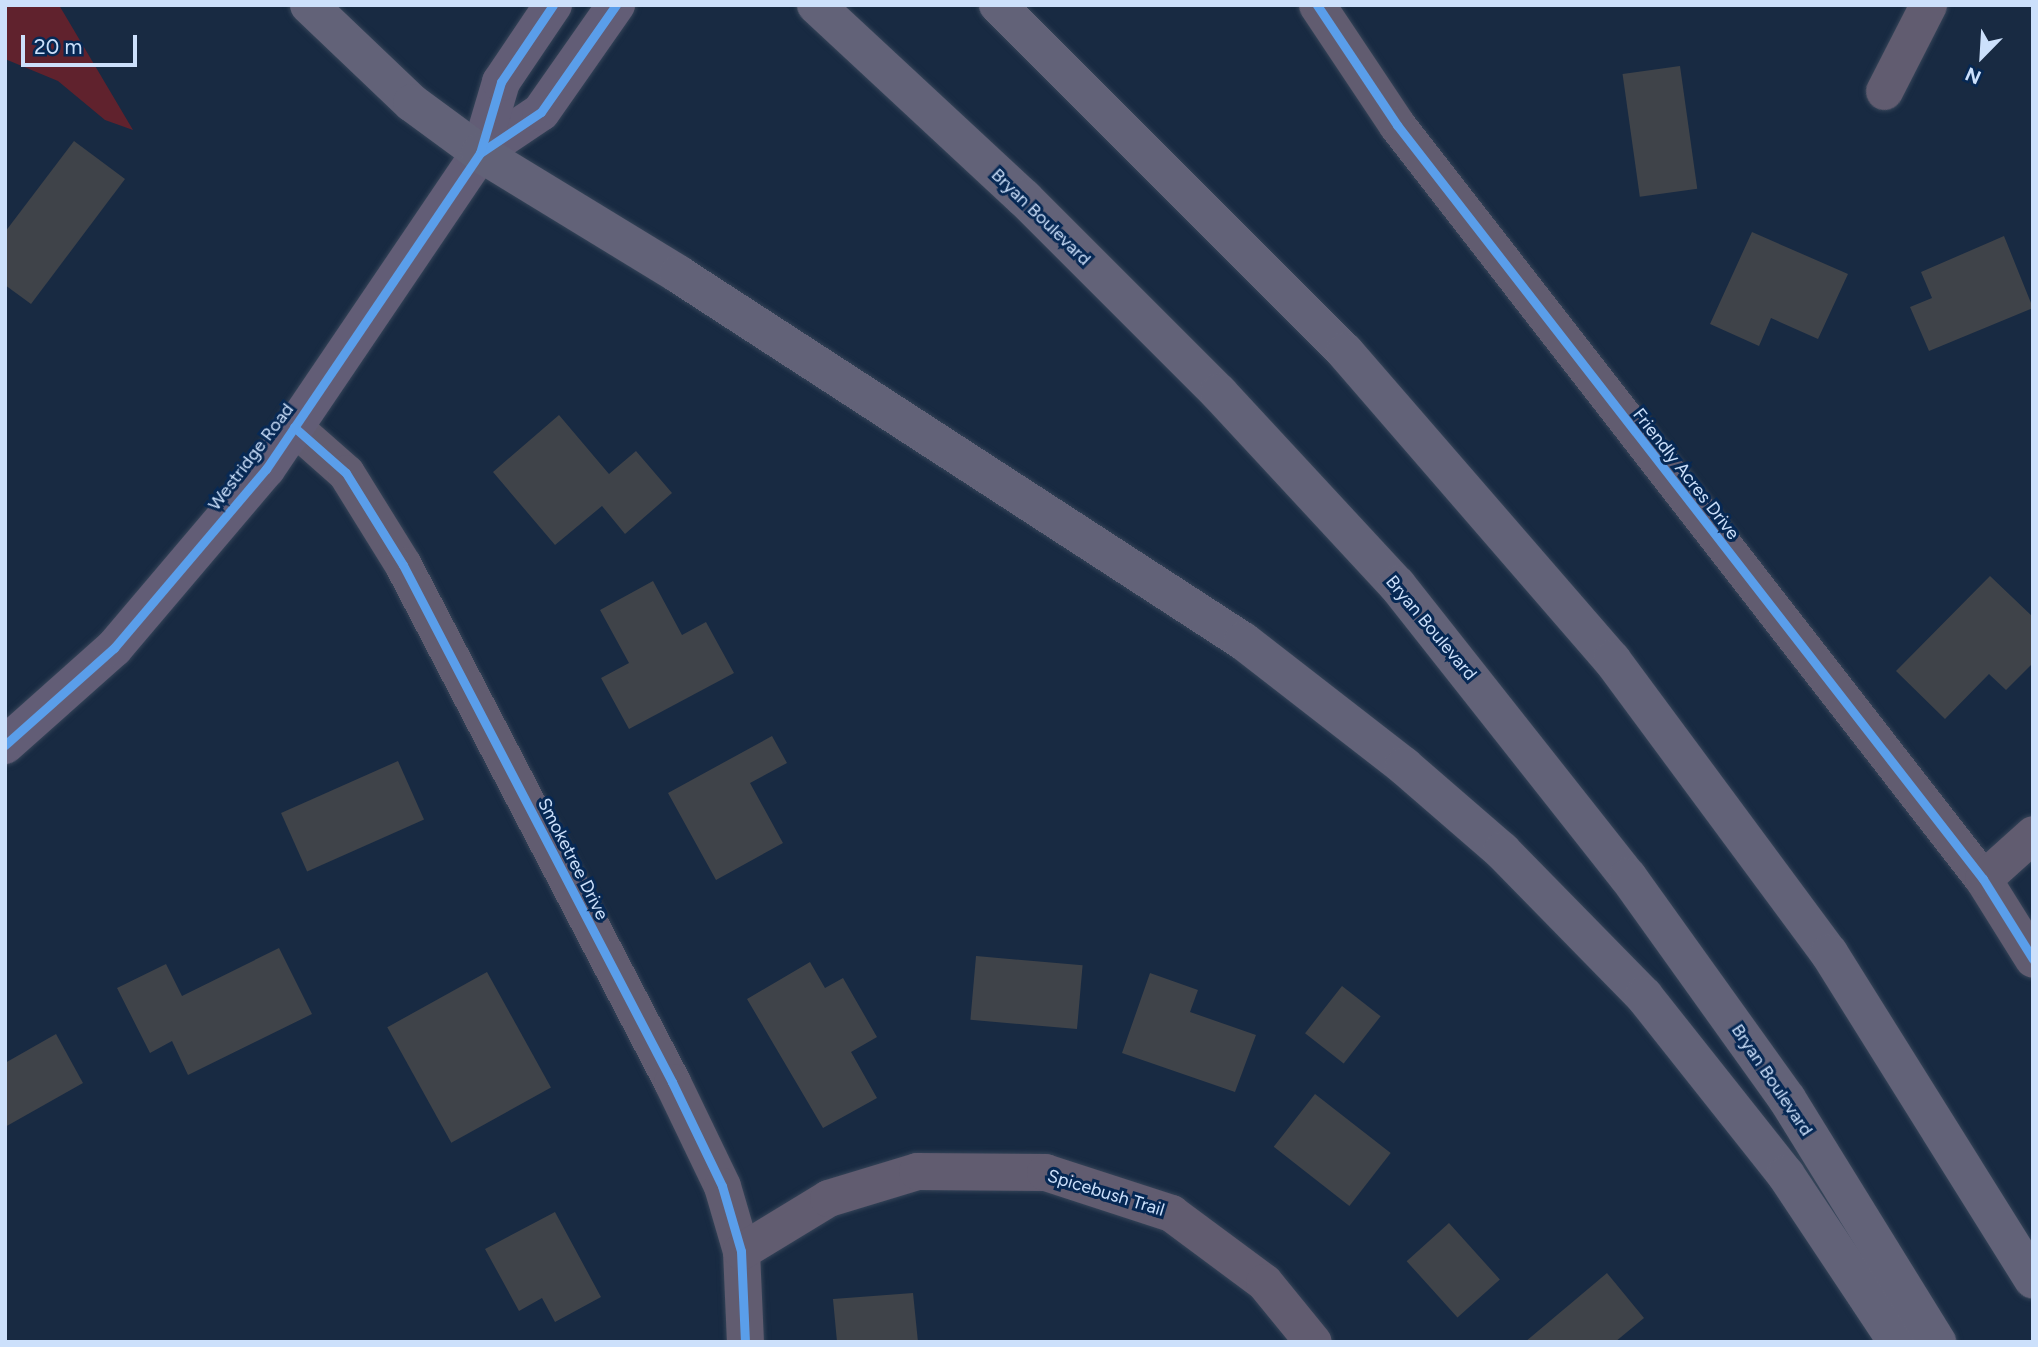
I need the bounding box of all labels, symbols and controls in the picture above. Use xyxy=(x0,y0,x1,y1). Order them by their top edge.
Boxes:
scale bar xyxy=(24,21,140,65)
north arrow xyxy=(1947,21,2017,91)
text: 20 m xyxy=(34,34,82,59)
text: N xyxy=(1962,62,1985,89)
street label: Bryan Boulevard xyxy=(987,164,1095,270)
street label: Westridge Road xyxy=(204,399,298,515)
street label: Friendly Acres Drive xyxy=(1628,404,1744,544)
street label: Bryan Boulevard xyxy=(1381,571,1481,685)
street label: Smoketree Drive xyxy=(533,794,613,924)
street label: Bryan Boulevard xyxy=(1727,1020,1817,1140)
street label: Spicebush Trail xyxy=(1045,1165,1167,1221)

